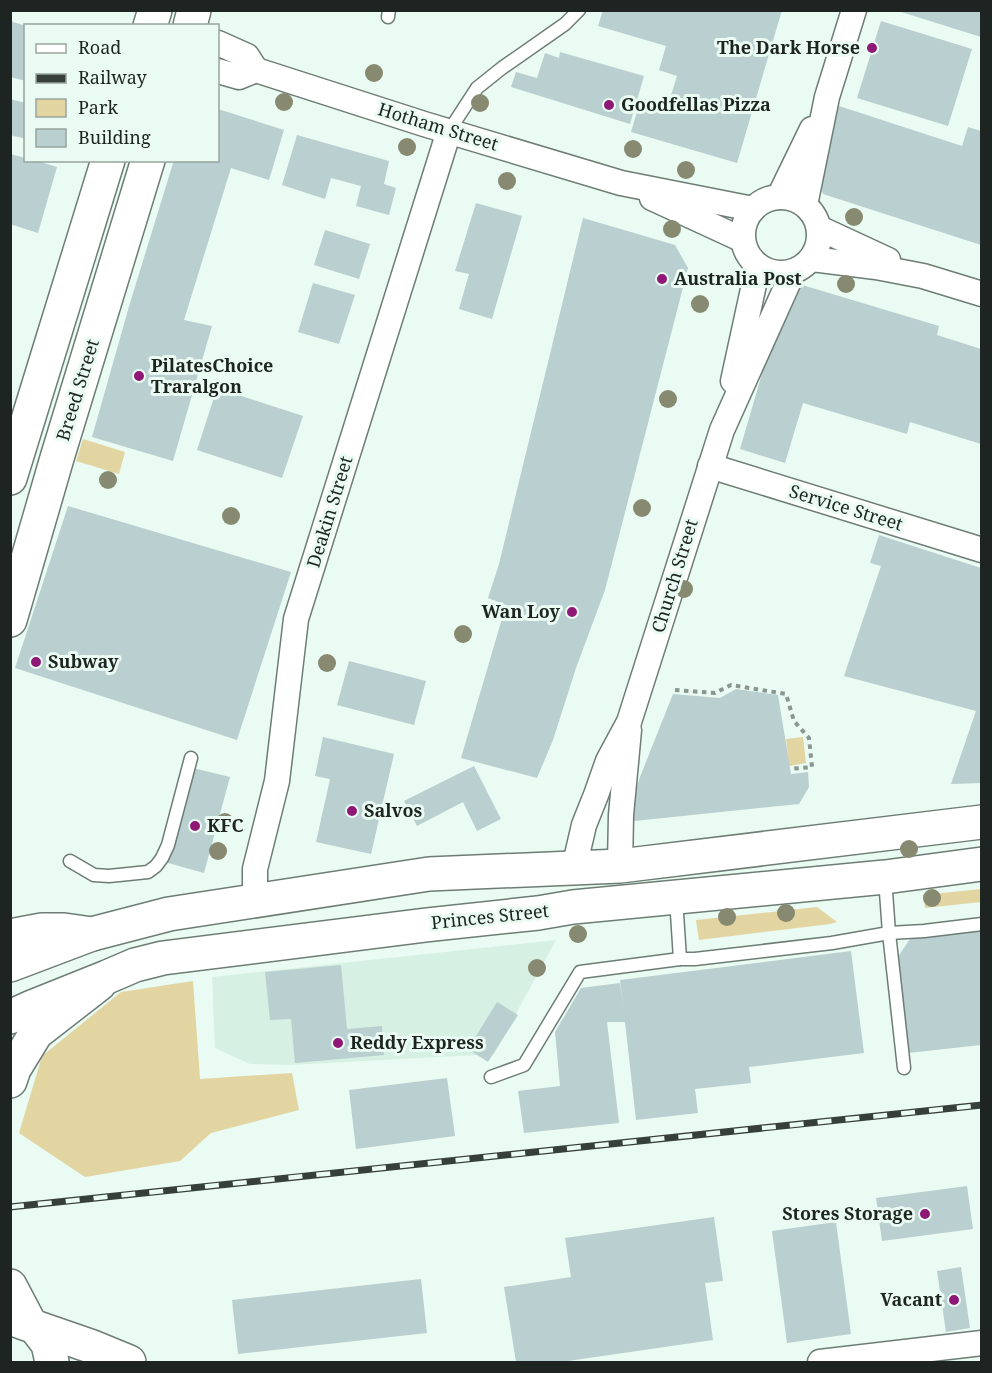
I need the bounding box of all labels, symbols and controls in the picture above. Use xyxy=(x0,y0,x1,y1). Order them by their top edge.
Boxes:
legend xyxy=(24,24,219,162)
text: Road xyxy=(78,35,121,59)
place label: The Dark Horse xyxy=(717,35,860,59)
marker: The Dark Horse xyxy=(865,41,879,55)
text: Railway xyxy=(78,65,148,89)
place label: Goodfellas Pizza xyxy=(621,92,771,116)
text: Park xyxy=(78,95,118,119)
street label: Hotham Street xyxy=(375,96,501,156)
marker: Goodfellas Pizza xyxy=(602,98,616,112)
text: Building xyxy=(78,125,151,149)
place label: Australia Post xyxy=(674,266,802,290)
marker: Australia Post xyxy=(655,272,669,286)
street label: Breed Street xyxy=(50,336,104,444)
place label: PilatesChoice Traralgon xyxy=(151,353,273,398)
marker: PilatesChoice Traralgon xyxy=(132,369,146,383)
street label: Deakin Street xyxy=(301,453,357,571)
street label: Service Street xyxy=(787,478,906,536)
street label: Church Street xyxy=(645,516,703,635)
place label: Wan Loy xyxy=(482,599,561,623)
marker: Wan Loy xyxy=(565,605,579,619)
place label: Subway xyxy=(48,649,119,673)
marker: Subway xyxy=(29,655,43,669)
place label: Salvos xyxy=(364,798,423,822)
marker: Salvos xyxy=(345,804,359,818)
place label: KFC xyxy=(207,813,243,837)
marker: KFC xyxy=(188,819,202,833)
street label: Princes Street xyxy=(430,898,550,934)
place label: Reddy Express xyxy=(350,1030,484,1054)
marker: Reddy Express xyxy=(331,1036,345,1050)
place label: Stores Storage xyxy=(782,1201,913,1225)
marker: Stores Storage xyxy=(918,1207,932,1221)
place label: Vacant xyxy=(880,1287,942,1311)
marker: Vacant xyxy=(947,1293,961,1307)

